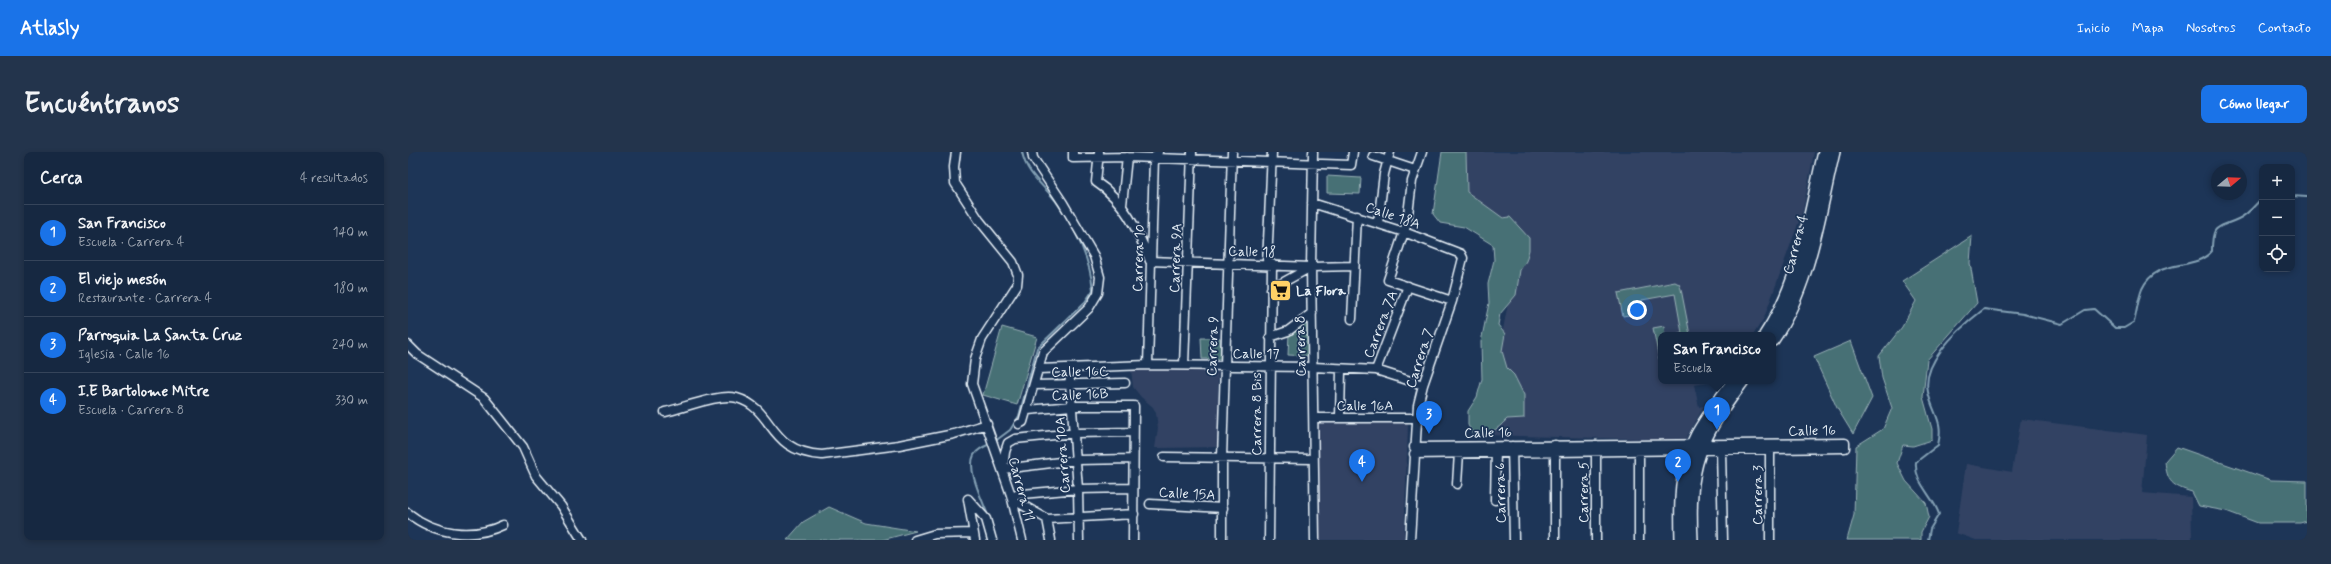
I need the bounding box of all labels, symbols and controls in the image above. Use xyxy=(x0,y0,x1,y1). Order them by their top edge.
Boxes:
text: Atlasly xyxy=(20,16,79,41)
text: Inicio xyxy=(2077,19,2110,37)
text: Mapa xyxy=(2132,19,2164,37)
text: Nosotros xyxy=(2186,19,2236,37)
text: Contacto xyxy=(2258,19,2311,37)
button: Cómo llegar xyxy=(2201,85,2307,123)
text: Encuéntranos xyxy=(24,86,180,123)
north arrow xyxy=(2211,164,2247,200)
map controls xyxy=(2259,164,2295,272)
button: + xyxy=(2259,164,2295,200)
text: Cerca xyxy=(40,167,83,189)
text: 4 resultados xyxy=(300,170,368,187)
street label: Calle 18A xyxy=(1363,198,1423,234)
button: − xyxy=(2259,200,2295,236)
street label: Carrera 4 xyxy=(1779,212,1813,276)
text: San Francisco xyxy=(78,214,166,234)
street label: Carrera 9A xyxy=(1166,223,1186,293)
text: 1 xyxy=(50,224,56,241)
text: 140 m xyxy=(333,224,368,241)
street label: Carrera 10 xyxy=(1129,224,1149,292)
text: Escuela · Carrera 4 xyxy=(78,234,184,251)
button: locate xyxy=(2259,236,2295,272)
street label: Calle 18 xyxy=(1228,243,1276,261)
text: El viejo mesón xyxy=(78,270,166,290)
supermarket icon: La Flora xyxy=(1267,277,1293,303)
text: 2 xyxy=(50,280,56,297)
text: 180 m xyxy=(333,280,368,297)
place label: La Flora xyxy=(1296,282,1346,300)
street label: Carrera 7A xyxy=(1360,288,1402,361)
text: Restaurante · Carrera 4 xyxy=(78,290,212,307)
your location xyxy=(1627,300,1647,320)
street label: Carrera 9 xyxy=(1203,315,1223,377)
street label: Carrera 8 xyxy=(1291,315,1311,377)
text: Parroquia La Santa Cruz xyxy=(78,326,242,346)
street label: Carrera 7 xyxy=(1402,326,1438,391)
popup xyxy=(1658,332,1776,384)
text: 3 xyxy=(50,336,56,353)
text: 240 m xyxy=(332,336,368,353)
text: San Francisco xyxy=(1673,340,1761,360)
street label: Calle 17 xyxy=(1232,345,1280,363)
text: Iglesia · Calle 16 xyxy=(78,346,170,363)
text: Escuela xyxy=(1673,360,1712,377)
street label: Calle 16C xyxy=(1051,362,1109,382)
street label: Carrera 8 Bis xyxy=(1248,372,1266,456)
text: I.E Bartolome Mitre xyxy=(78,382,209,402)
street label: Calle 16B xyxy=(1051,385,1109,405)
text: 4 xyxy=(49,392,57,409)
text: 330 m xyxy=(335,392,368,409)
street label: Calle 16A xyxy=(1336,397,1394,415)
pin: 1 xyxy=(1704,397,1730,430)
pin: 3 xyxy=(1416,401,1442,434)
text: Escuela · Carrera 8 xyxy=(78,402,184,419)
street label: Carrera 10A xyxy=(1051,416,1075,494)
street label: Calle 16 xyxy=(1788,422,1836,440)
street label: Calle 16 xyxy=(1464,424,1512,442)
pin: 4 xyxy=(1349,449,1375,482)
pin: 2 xyxy=(1665,449,1691,482)
street label: Carrera 11 xyxy=(1004,455,1038,523)
street label: Carrera 5 xyxy=(1575,461,1593,523)
street label: Carrera 6 xyxy=(1491,463,1511,523)
street label: Carrera 3 xyxy=(1749,465,1767,525)
street label: Calle 15A xyxy=(1158,484,1216,504)

